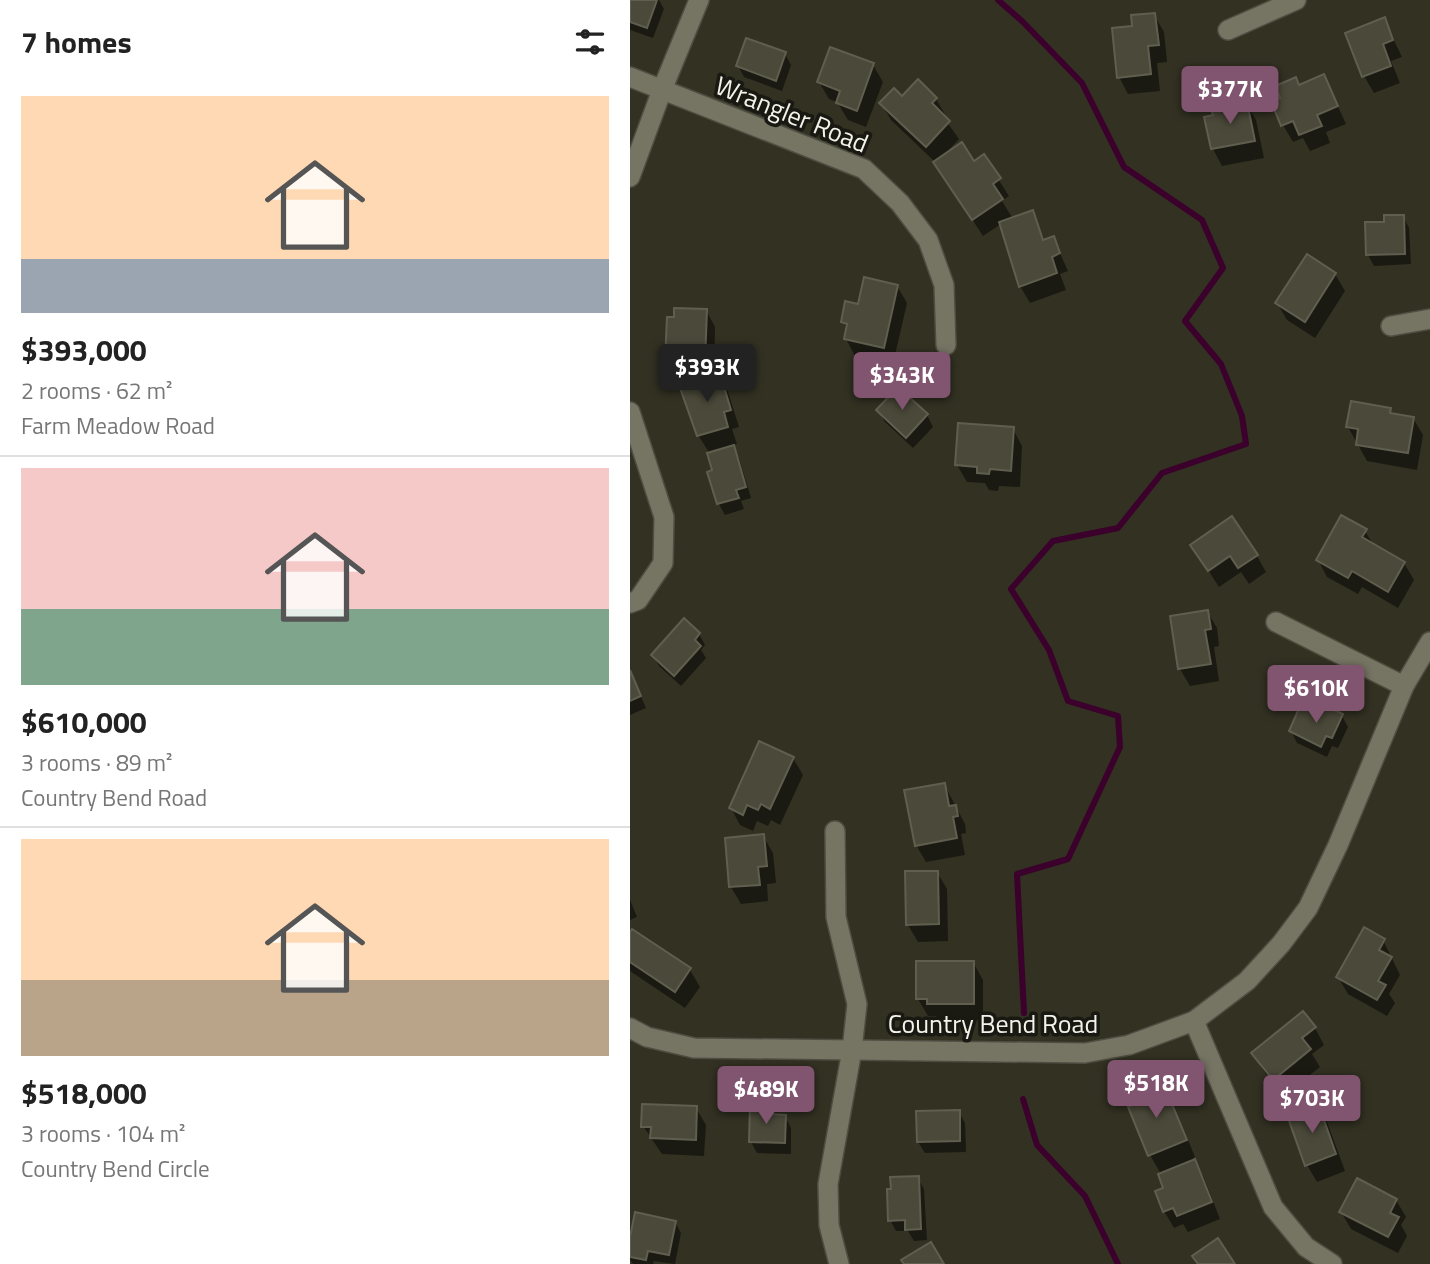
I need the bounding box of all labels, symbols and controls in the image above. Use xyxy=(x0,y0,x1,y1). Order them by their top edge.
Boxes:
text: 7 homes xyxy=(21,19,132,65)
icon: filters xyxy=(571,23,609,61)
street label: Wrangler Road xyxy=(710,66,874,162)
pin: $377K xyxy=(1181,66,1279,126)
text: $377K xyxy=(1197,71,1263,106)
icon: home xyxy=(252,142,378,268)
text: $393,000 xyxy=(21,327,147,373)
pin: $393K xyxy=(658,344,756,404)
text: $393K xyxy=(674,349,740,384)
pin: $343K xyxy=(853,352,951,412)
text: $343K xyxy=(869,357,935,392)
text: 2 rooms · 62 m² xyxy=(21,373,172,408)
text: Farm Meadow Road xyxy=(21,408,215,443)
icon: home xyxy=(252,514,378,640)
pin: $610K xyxy=(1267,666,1365,725)
text: $610K xyxy=(1283,670,1349,705)
text: $610,000 xyxy=(21,699,147,745)
text: 3 rooms · 89 m² xyxy=(21,745,172,780)
text: Country Bend Road xyxy=(21,780,207,815)
icon: home xyxy=(252,885,378,1011)
street label: Country Bend Road xyxy=(888,1004,1098,1043)
pin: $518K xyxy=(1107,1060,1205,1120)
text: $518K xyxy=(1123,1065,1189,1100)
pin: $489K xyxy=(717,1066,815,1126)
text: $518,000 xyxy=(21,1070,147,1116)
text: $489K xyxy=(733,1071,799,1106)
pin: $703K xyxy=(1263,1076,1361,1135)
text: $703K xyxy=(1279,1080,1345,1115)
text: 3 rooms · 104 m² xyxy=(21,1116,185,1151)
text: Country Bend Circle xyxy=(21,1151,210,1186)

